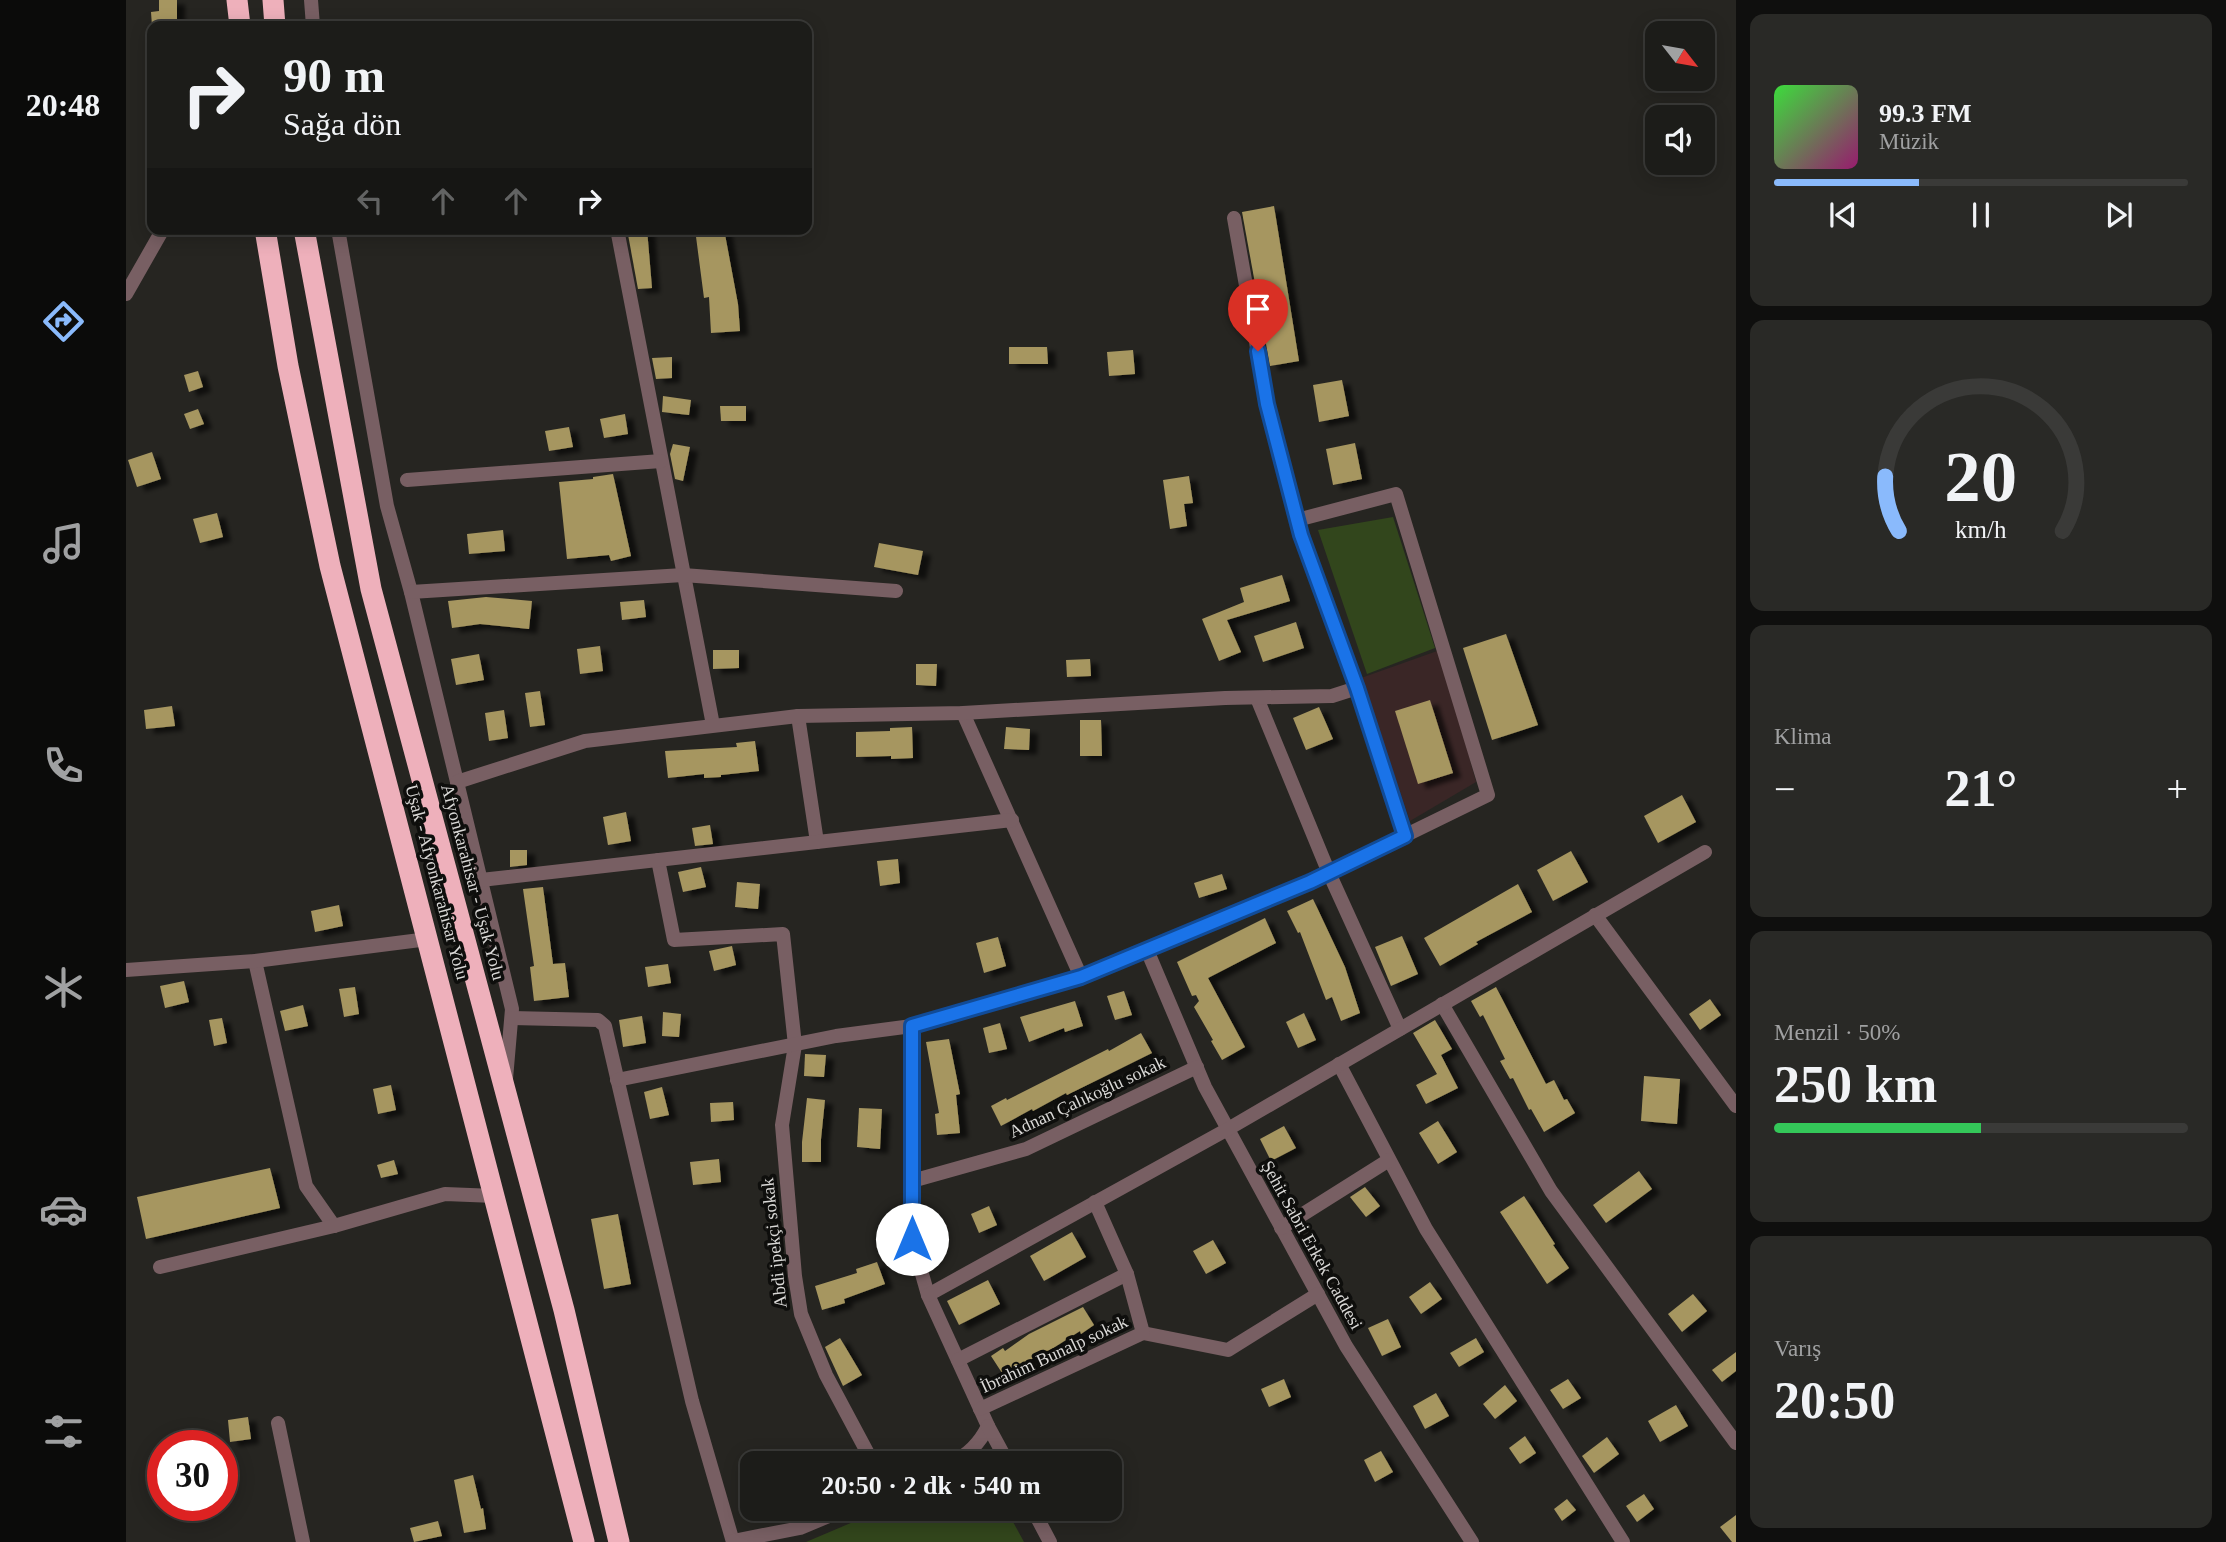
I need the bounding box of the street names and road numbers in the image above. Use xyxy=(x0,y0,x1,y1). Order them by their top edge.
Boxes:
street label: Uşak - Afyonkarahisar Yolu xyxy=(401,782,473,982)
street label: Afyonkarahisar - Uşak Yolu xyxy=(437,782,509,982)
street label: Adnan Çalıkoğlu sokak xyxy=(1006,1052,1168,1142)
street label: Şehit Sabri Erkek Caddesi xyxy=(1257,1157,1367,1333)
street label: Abdi ipekçi sokak xyxy=(757,1177,791,1309)
street label: İbrahim Bunalp sokak xyxy=(977,1311,1131,1397)

